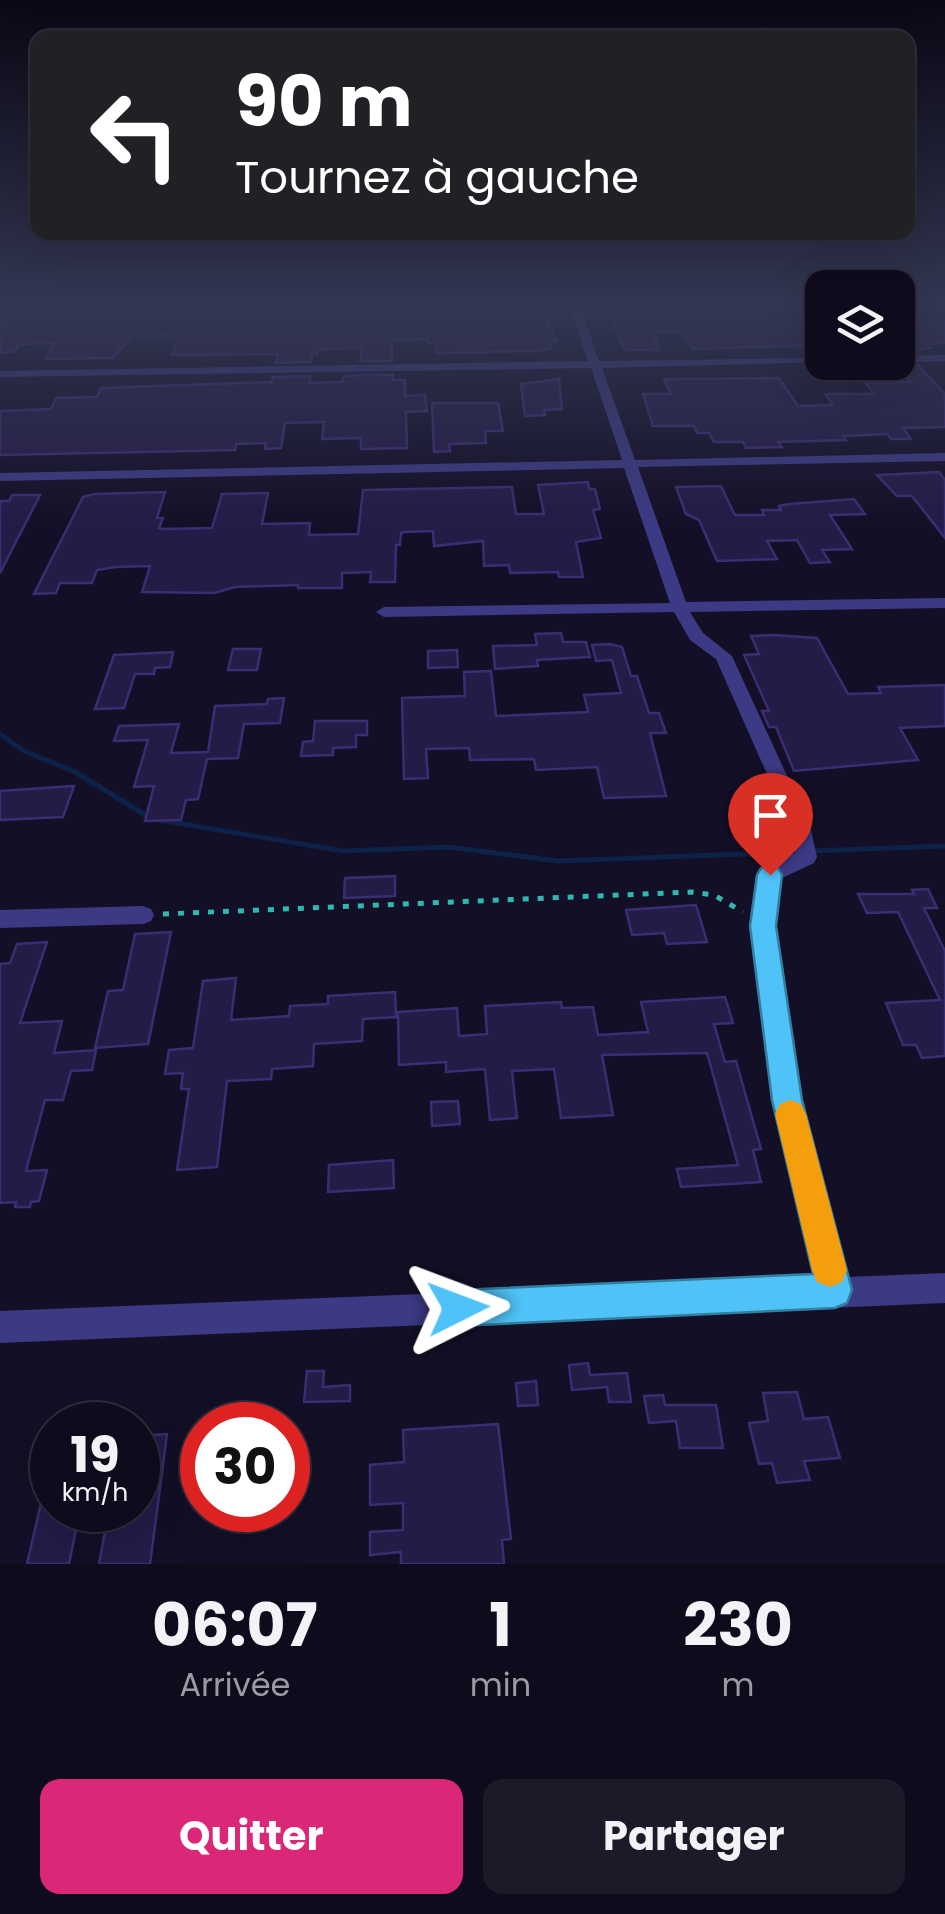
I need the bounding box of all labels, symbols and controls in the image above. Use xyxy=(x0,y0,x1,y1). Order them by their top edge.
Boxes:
text: 90 m xyxy=(235,52,413,151)
icon: left xyxy=(70,70,200,200)
text: Tournez à gauche xyxy=(235,146,639,209)
map controls xyxy=(805,270,915,380)
button: layers xyxy=(805,270,915,380)
pin xyxy=(728,773,813,876)
icon: arrive xyxy=(743,788,798,843)
position arrow xyxy=(406,1256,510,1360)
speed limit sign: 30 xyxy=(180,1402,310,1532)
text: 19 xyxy=(70,1419,120,1490)
text: km/h xyxy=(62,1475,128,1510)
text: 06:07 xyxy=(152,1583,318,1667)
text: 1 xyxy=(489,1583,512,1667)
text: 230 xyxy=(683,1583,793,1667)
text: Arrivée xyxy=(179,1662,290,1707)
text: min xyxy=(470,1662,531,1707)
text: m xyxy=(722,1662,755,1707)
button: Quitter xyxy=(40,1779,463,1894)
button: Partager xyxy=(483,1779,905,1894)

